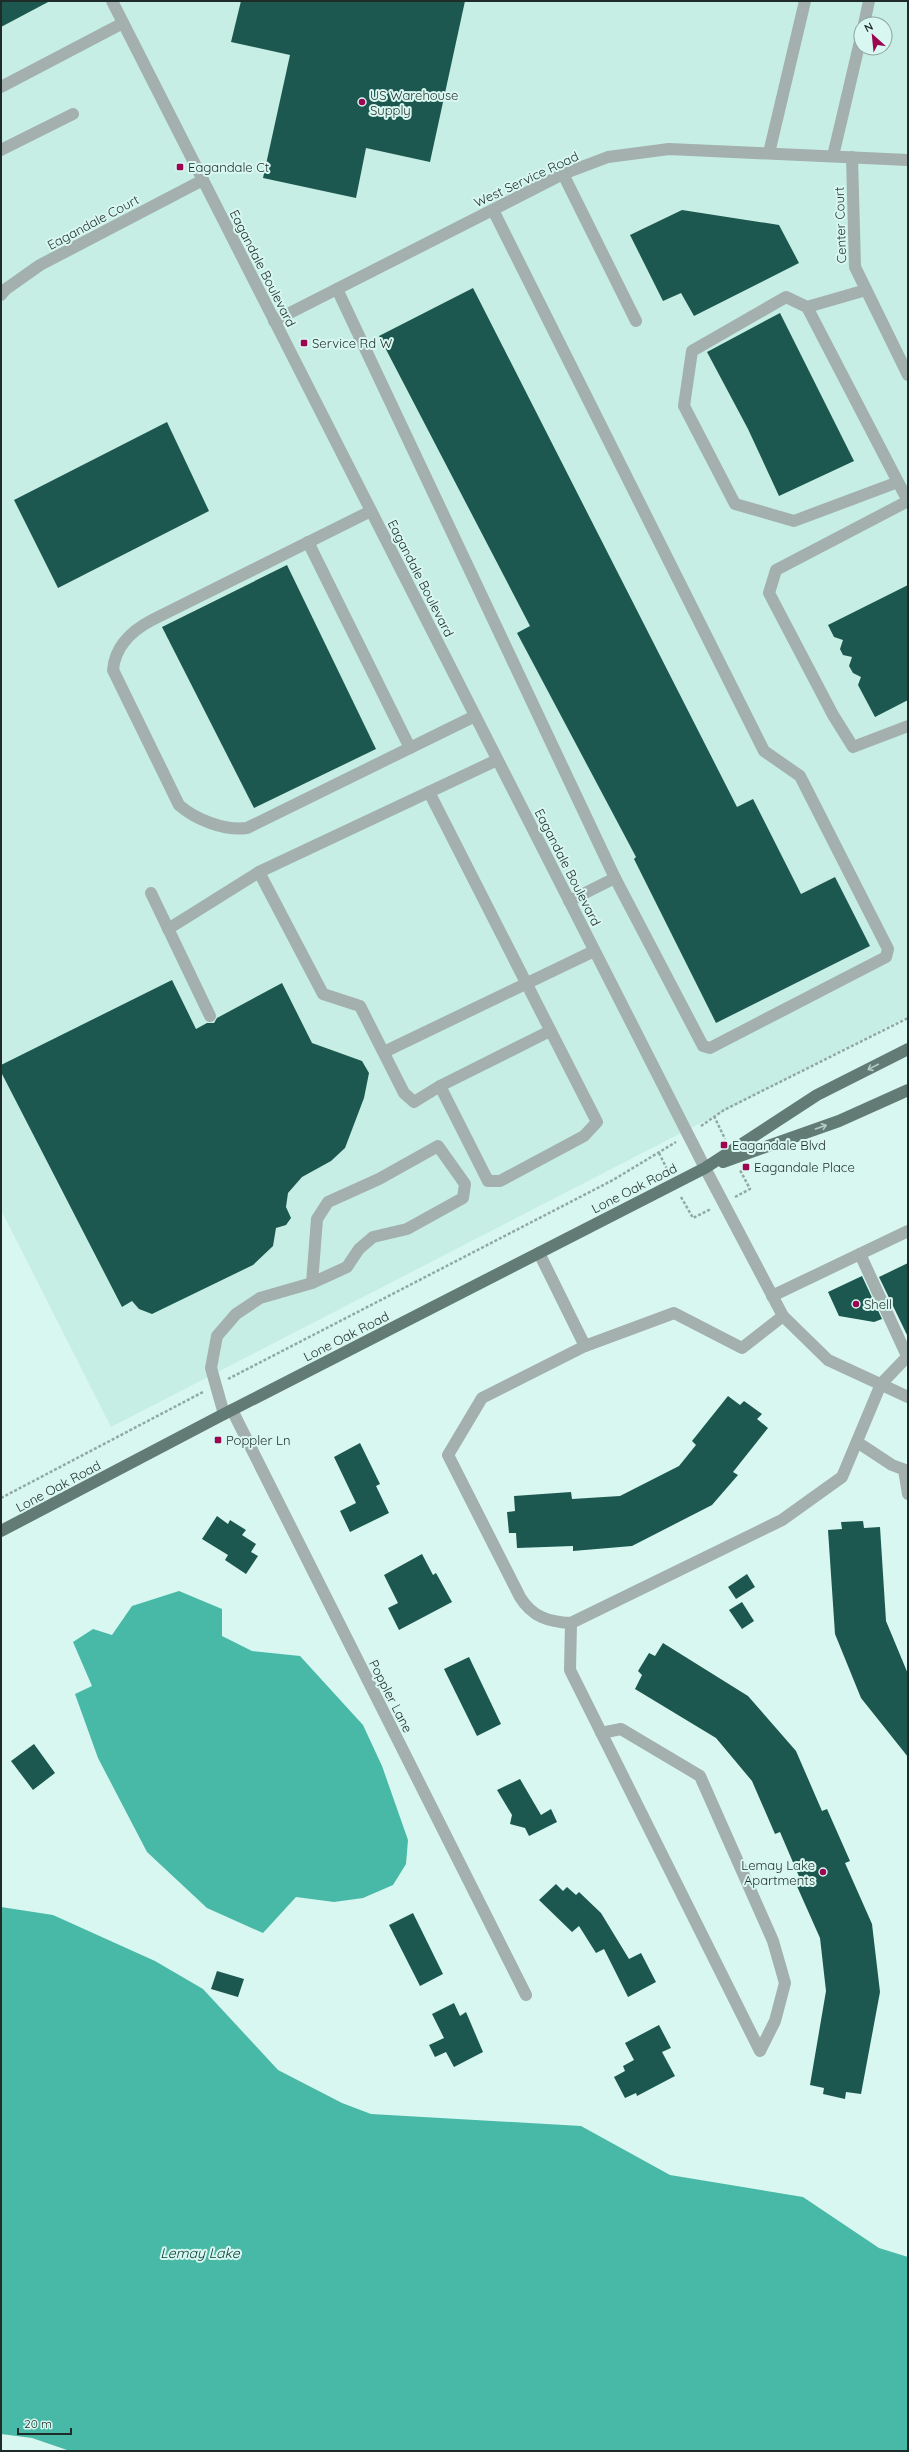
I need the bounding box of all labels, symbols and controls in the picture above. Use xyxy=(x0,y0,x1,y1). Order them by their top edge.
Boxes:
north arrow xyxy=(853,16,893,56)
text: N xyxy=(862,19,875,35)
place label: US Warehouse Supply xyxy=(370,87,458,118)
marker: US Warehouse Supply xyxy=(357,97,367,107)
street label: West Service Road xyxy=(471,148,581,210)
place label: Eagandale Ct xyxy=(188,159,269,175)
marker: Eagandale Ct xyxy=(175,162,185,172)
street label: Center Court xyxy=(831,186,849,264)
street label: Eagandale Court xyxy=(44,191,142,253)
street label: Eagandale Boulevard xyxy=(227,207,299,329)
place label: Service Rd W xyxy=(312,335,393,351)
marker: Service Rd W xyxy=(299,338,309,348)
street label: Eagandale Boulevard xyxy=(385,517,457,639)
street label: Eagandale Boulevard xyxy=(532,806,604,928)
one-way arrow xyxy=(867,1064,879,1071)
one-way arrow xyxy=(814,1123,826,1131)
place label: Eagandale Blvd xyxy=(732,1137,826,1153)
marker: Eagandale Blvd xyxy=(719,1140,729,1150)
place label: Eagandale Place xyxy=(754,1159,855,1175)
street label: Lone Oak Road xyxy=(589,1160,679,1216)
marker: Eagandale Place xyxy=(741,1162,751,1172)
place label: Shell xyxy=(864,1296,892,1312)
marker: Shell xyxy=(851,1299,861,1309)
street label: Lone Oak Road xyxy=(301,1308,391,1364)
place label: Poppler Ln xyxy=(226,1432,290,1448)
marker: Poppler Ln xyxy=(213,1435,223,1445)
street label: Lone Oak Road xyxy=(13,1457,103,1515)
street label: Poppler Lane xyxy=(366,1657,416,1735)
place label: Lemay Lake Apartments xyxy=(741,1857,815,1888)
marker: Lemay Lake Apartments xyxy=(818,1867,828,1877)
water label: Lemay Lake xyxy=(160,2244,241,2262)
scale bar xyxy=(18,2410,71,2436)
text: 20 m xyxy=(24,2416,52,2431)

